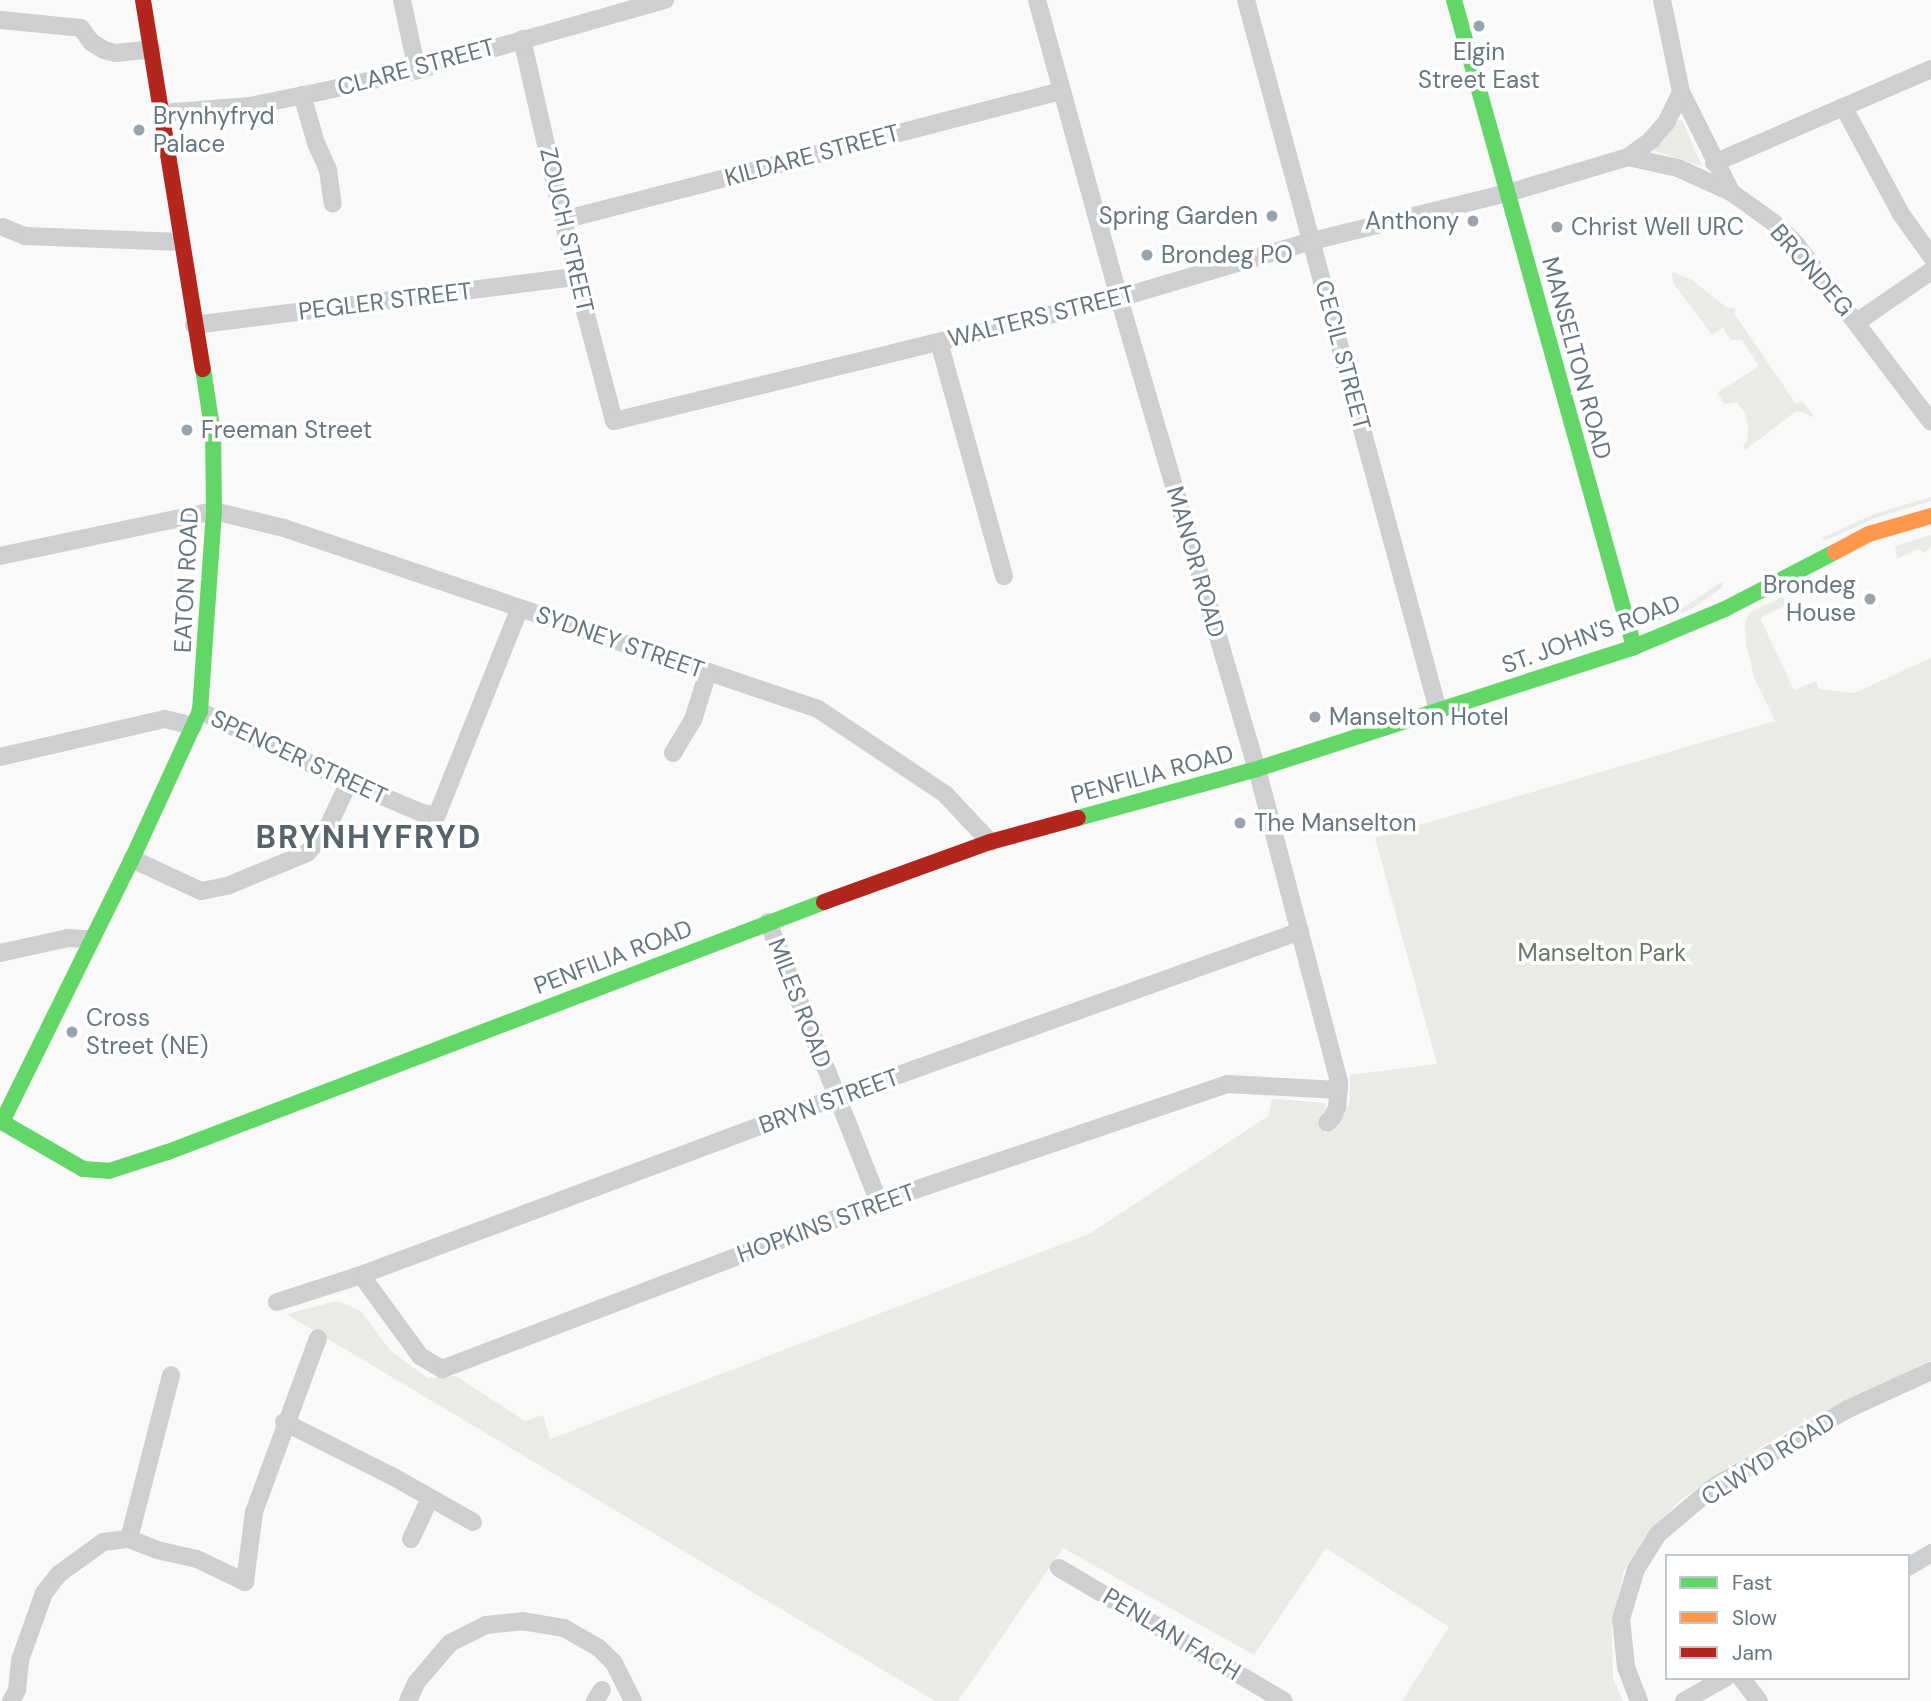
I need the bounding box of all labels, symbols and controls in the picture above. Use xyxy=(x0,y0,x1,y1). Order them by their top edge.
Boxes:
marker: Elgin Street East xyxy=(1471,18,1487,34)
street label: CLARE STREET xyxy=(334,32,498,102)
place label: Elgin Street East xyxy=(1418,38,1540,94)
place label: Brynhyfryd Palace xyxy=(153,102,275,158)
street label: KILDARE STREET xyxy=(722,118,902,192)
marker: Brynhyfryd Palace xyxy=(131,122,147,138)
street label: ZOUCH STREET xyxy=(534,145,600,315)
place label: Spring Garden xyxy=(1099,202,1258,230)
place label: Anthony xyxy=(1365,207,1459,235)
marker: Spring Garden xyxy=(1264,208,1280,224)
marker: Anthony xyxy=(1465,213,1481,229)
place label: Christ Well URC xyxy=(1571,213,1744,241)
street label: BRONDEG xyxy=(1764,218,1860,322)
marker: Christ Well URC xyxy=(1549,219,1565,235)
place label: Brondeg PO xyxy=(1161,241,1293,269)
marker: Brondeg PO xyxy=(1139,247,1155,263)
street label: MANSELTON ROAD xyxy=(1536,254,1618,462)
street label: PEGLER STREET xyxy=(297,276,473,326)
street label: CECIL STREET xyxy=(1309,277,1377,433)
street label: WALTERS STREET xyxy=(945,279,1137,353)
place label: Freeman Street xyxy=(201,416,372,444)
marker: Freeman Street xyxy=(179,422,195,438)
street label: MANOR ROAD xyxy=(1161,483,1231,641)
street label: EATON ROAD xyxy=(168,506,204,654)
place label: Brondeg House xyxy=(1763,571,1856,627)
street label: ST. JOHN'S ROAD xyxy=(1498,588,1684,680)
marker: Brondeg House xyxy=(1862,591,1878,607)
street label: SYDNEY STREET xyxy=(532,600,708,684)
place label: Manselton Hotel xyxy=(1329,703,1509,731)
street label: SPENCER STREET xyxy=(206,704,392,810)
marker: Manselton Hotel xyxy=(1307,709,1323,725)
street label: PENFILIA ROAD xyxy=(1068,738,1236,810)
place label: The Manselton xyxy=(1254,809,1416,837)
marker: The Manselton xyxy=(1232,815,1248,831)
district label: BRYNHYFRYD xyxy=(257,818,481,856)
street label: PENFILIA ROAD xyxy=(530,914,696,1000)
street label: MILES ROAD xyxy=(762,934,838,1072)
park label: Manselton Park xyxy=(1518,939,1686,967)
place label: Cross Street (NE) xyxy=(86,1004,208,1060)
marker: Cross Street (NE) xyxy=(64,1024,80,1040)
street label: BRYN STREET xyxy=(755,1062,903,1140)
street label: HOPKINS STREET xyxy=(733,1177,919,1269)
street label: CLWYD ROAD xyxy=(1696,1406,1840,1512)
legend xyxy=(1665,1554,1910,1680)
text: Fast xyxy=(1732,1569,1772,1597)
street label: PENLAN FACH xyxy=(1098,1582,1246,1686)
text: Slow xyxy=(1732,1604,1777,1632)
text: Jam xyxy=(1732,1639,1773,1667)

